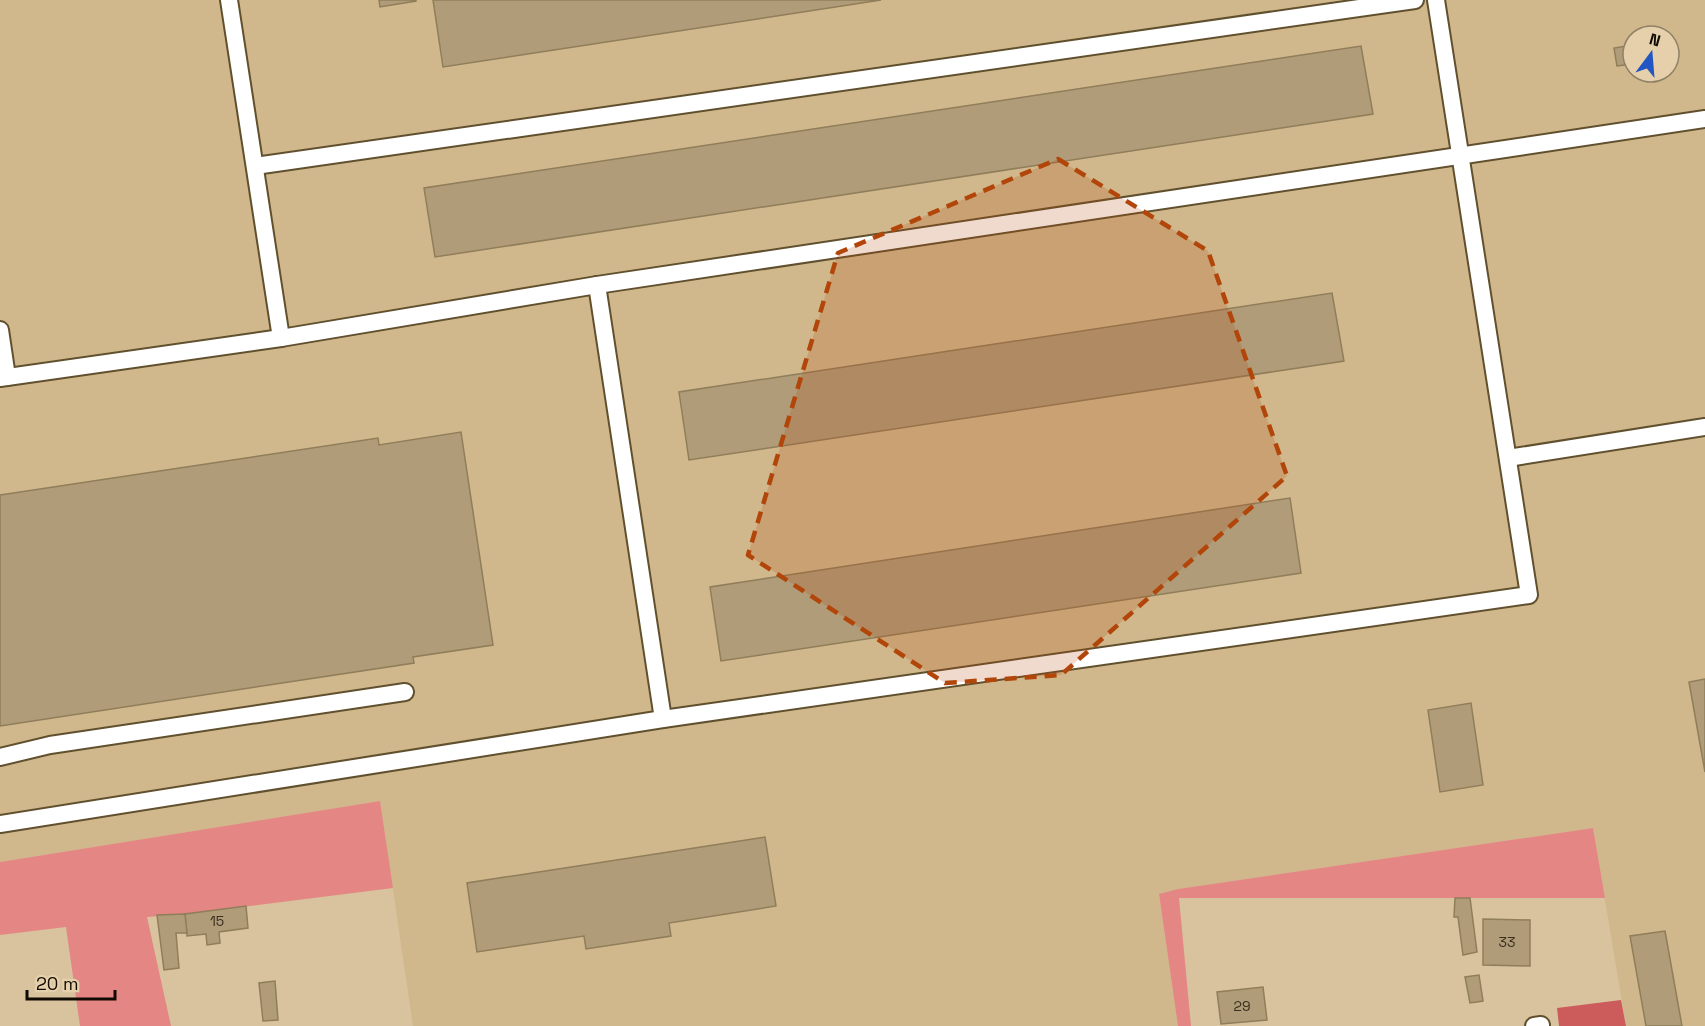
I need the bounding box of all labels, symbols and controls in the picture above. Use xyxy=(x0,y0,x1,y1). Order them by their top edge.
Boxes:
north arrow xyxy=(1621,24,1681,84)
text: N xyxy=(1647,28,1663,52)
house number: 15 xyxy=(210,912,224,930)
house number: 33 xyxy=(1499,933,1515,951)
scale bar xyxy=(27,963,116,1001)
text: 20 m xyxy=(36,972,79,995)
house number: 29 xyxy=(1234,997,1250,1015)

